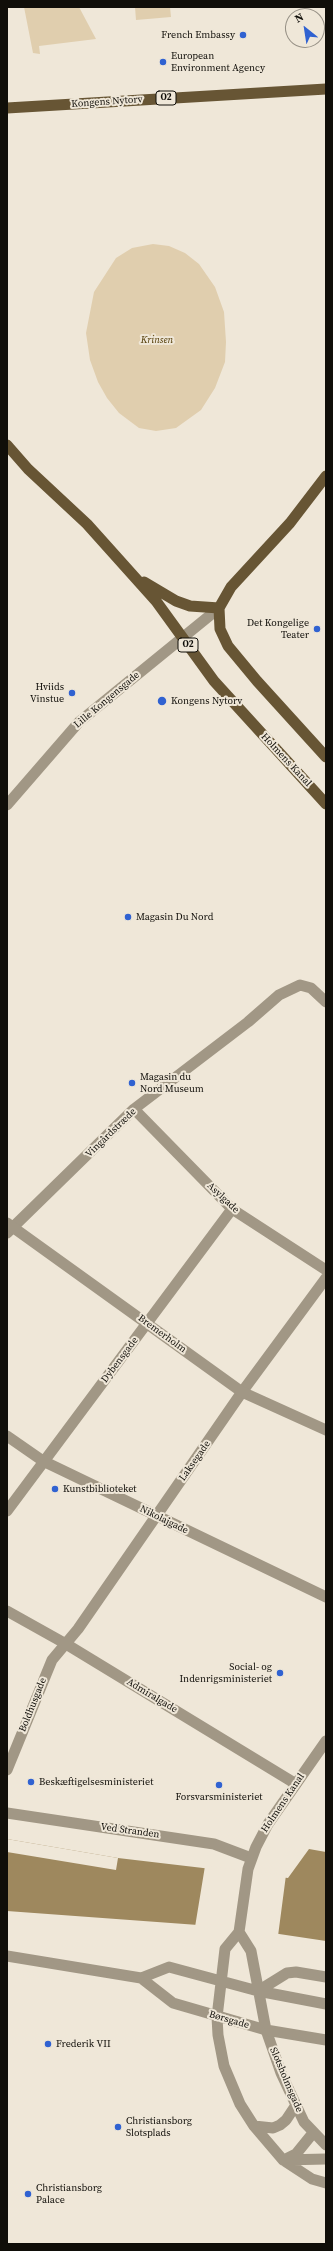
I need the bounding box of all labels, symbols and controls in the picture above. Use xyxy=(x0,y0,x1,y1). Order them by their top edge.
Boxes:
north arrow xyxy=(285,8,325,48)
text: N xyxy=(292,10,306,27)
place label: French Embassy xyxy=(161,29,235,41)
marker: French Embassy xyxy=(238,30,248,40)
place label: European Environment Agency xyxy=(171,50,265,74)
marker: European Environment Agency xyxy=(158,57,168,67)
road number: O2 xyxy=(156,91,176,105)
street label: Kongens Nytorv xyxy=(71,94,143,110)
park label: Krinsen xyxy=(141,334,173,346)
place label: Det Kongelige Teater xyxy=(247,617,309,640)
marker: Det Kongelige Teater xyxy=(312,624,322,634)
road number: O2 xyxy=(178,638,198,652)
street label: Lille Kongensgade xyxy=(72,669,142,731)
place label: Hviids Vinstue xyxy=(30,681,64,704)
marker: Hviids Vinstue xyxy=(67,688,77,698)
marker: Kongens Nytorv xyxy=(156,695,168,707)
place label: Kongens Nytorv xyxy=(171,695,242,707)
street label: Holmens Kanal xyxy=(258,731,314,789)
place label: Magasin Du Nord xyxy=(136,911,213,923)
marker: Magasin Du Nord xyxy=(123,912,133,922)
place label: Magasin du Nord Museum xyxy=(140,1071,204,1094)
marker: Magasin du Nord Museum xyxy=(127,1078,137,1088)
street label: Vingårdstræde xyxy=(83,1106,139,1160)
street label: Asylgade xyxy=(204,1180,242,1216)
street label: Bremerholm xyxy=(135,1312,189,1356)
street label: Dybensgade xyxy=(99,1335,141,1385)
street label: Laksegade xyxy=(177,1438,213,1484)
place label: Kunstbiblioteket xyxy=(63,1483,137,1495)
marker: Kunstbiblioteket xyxy=(50,1484,60,1494)
street label: Nikolajgade xyxy=(138,1503,190,1537)
place label: Social- og Indenrigsministeriet xyxy=(179,1661,272,1684)
marker: Social- og Indenrigsministeriet xyxy=(275,1668,285,1678)
street label: Boldhusgade xyxy=(17,1676,49,1734)
street label: Admiralgade xyxy=(124,1676,180,1716)
street label: Holmens Kanal xyxy=(259,1771,307,1835)
place label: Beskæftigelsesministeriet xyxy=(39,1776,153,1788)
marker: Beskæftigelsesministeriet xyxy=(26,1777,36,1787)
marker: Forsvarsministeriet xyxy=(214,1780,224,1790)
place label: Forsvarsministeriet xyxy=(175,1791,263,1803)
street label: Ved Stranden xyxy=(100,1821,160,1841)
street label: Børsgade xyxy=(208,2009,250,2031)
place label: Frederik VII xyxy=(56,2038,111,2050)
marker: Frederik VII xyxy=(43,2039,53,2049)
street label: Slotsholmsgade xyxy=(267,2046,305,2114)
place label: Christiansborg Slotsplads xyxy=(126,2115,192,2138)
marker: Christiansborg Slotsplads xyxy=(113,2122,123,2132)
place label: Christiansborg Palace xyxy=(36,2182,102,2206)
marker: Christiansborg Palace xyxy=(23,2189,33,2199)

